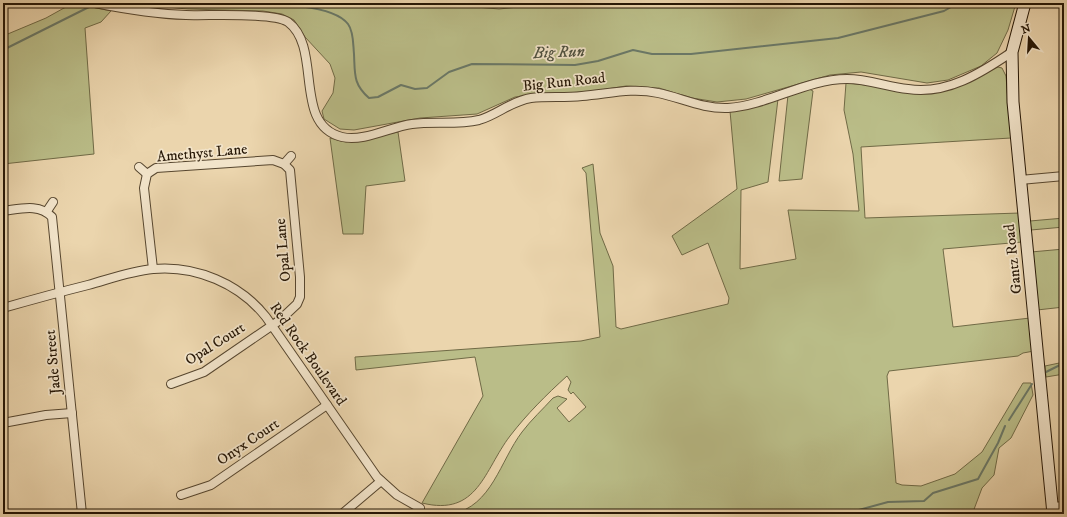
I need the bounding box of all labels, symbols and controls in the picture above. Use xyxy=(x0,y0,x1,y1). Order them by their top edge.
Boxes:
north arrow xyxy=(1009,18,1049,58)
text: N xyxy=(1020,21,1033,37)
water label: Big Run xyxy=(532,41,585,63)
street label: Big Run Road xyxy=(522,68,607,96)
street label: Amethyst Lane xyxy=(156,140,248,166)
street label: Opal Lane xyxy=(271,218,295,282)
street label: Gantz Road xyxy=(1000,223,1026,295)
street label: Red Rock Boulevard xyxy=(265,299,351,410)
street label: Opal Court xyxy=(181,318,249,370)
street label: Jade Street xyxy=(41,329,65,397)
street label: Onyx Court xyxy=(213,414,283,470)

